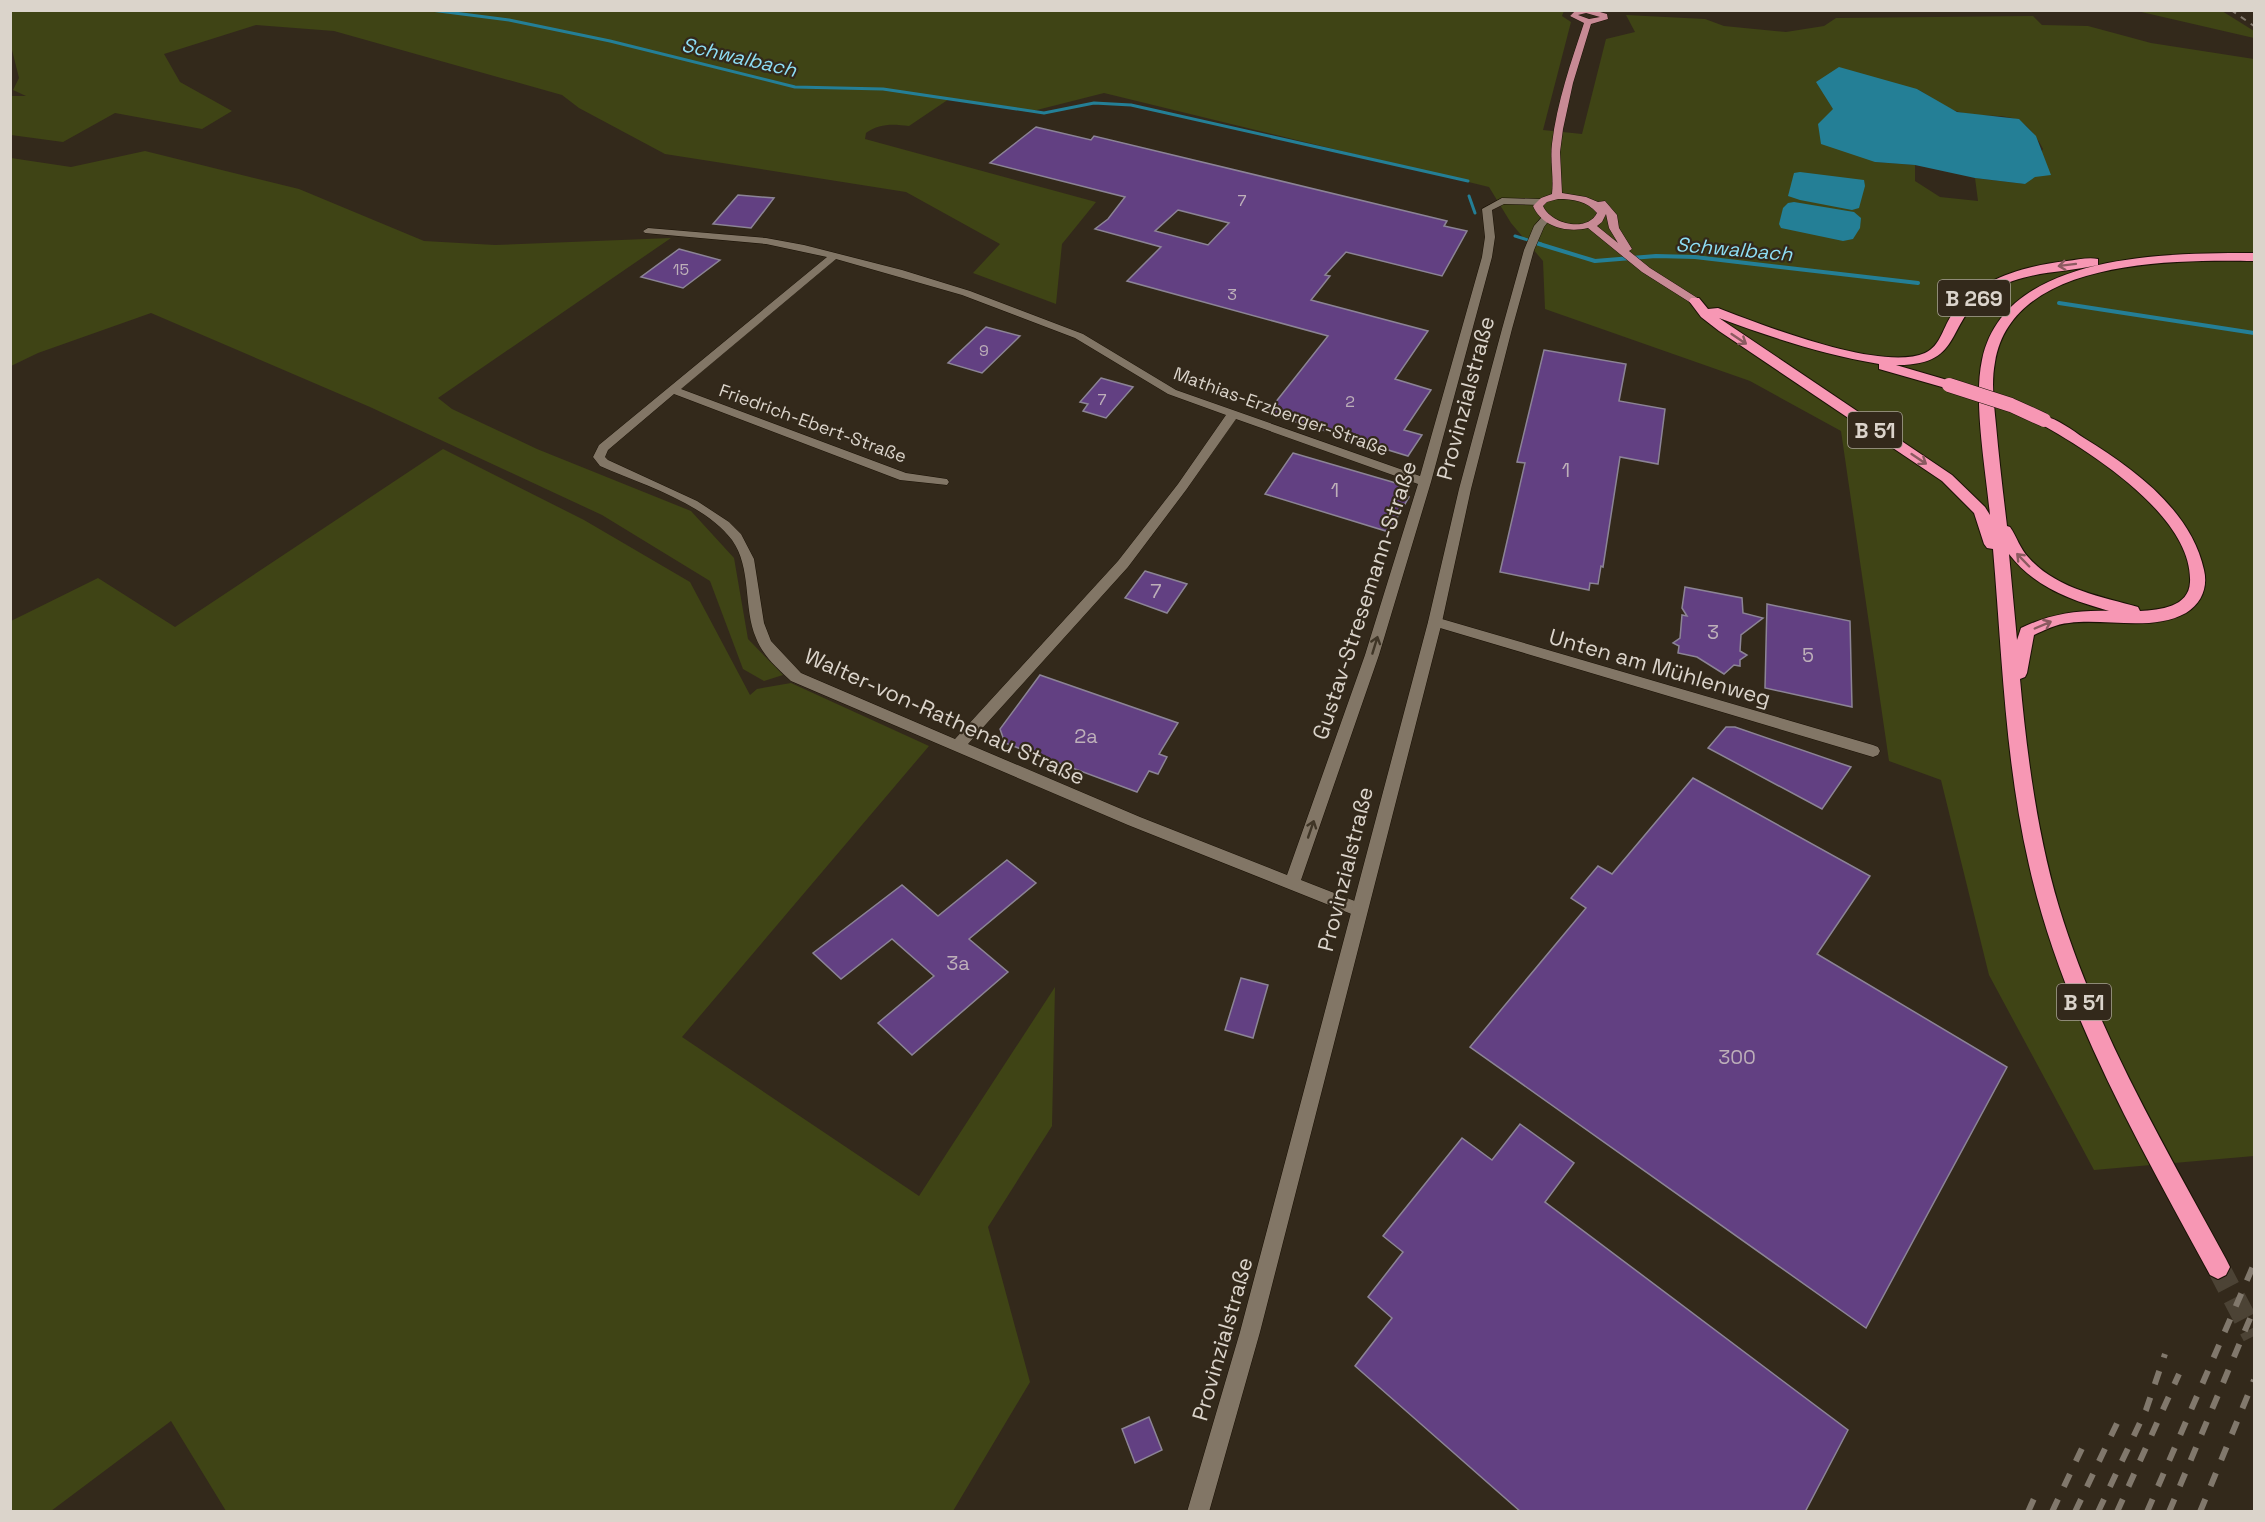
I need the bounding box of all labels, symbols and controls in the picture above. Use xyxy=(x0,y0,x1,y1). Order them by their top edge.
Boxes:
water label: Schwalbach xyxy=(679,31,800,83)
house number: 7 xyxy=(1237,190,1247,211)
water label: Schwalbach xyxy=(1675,231,1794,267)
house number: 15 xyxy=(673,259,689,280)
one-way arrow xyxy=(2057,260,2077,271)
road number: B 269 xyxy=(1938,280,2010,316)
house number: 3 xyxy=(1227,284,1237,305)
street label: Provinzialstraße xyxy=(1430,313,1500,483)
one-way arrow xyxy=(1731,332,1748,345)
house number: 9 xyxy=(979,340,989,361)
street label: Mathias-Erzberger-Straße xyxy=(1170,361,1392,461)
street label: Friedrich-Ebert-Straße xyxy=(716,378,910,468)
house number: 7 xyxy=(1097,389,1107,410)
house number: 2 xyxy=(1345,391,1355,412)
road number: B 51 xyxy=(1848,412,1902,448)
one-way arrow xyxy=(1910,453,1926,465)
street label: Gustav-Stresemann-Straße xyxy=(1306,457,1422,743)
house number: 1 xyxy=(1562,457,1570,483)
house number: 1 xyxy=(1331,477,1339,503)
one-way arrow xyxy=(2015,552,2030,567)
house number: 7 xyxy=(1150,578,1162,604)
house number: 3 xyxy=(1707,619,1719,645)
one-way arrow xyxy=(2034,619,2052,630)
street label: Unten am Mühlenweg xyxy=(1546,622,1774,712)
one-way arrow xyxy=(1370,636,1381,655)
street label: Walter-von-Rathenau Straße xyxy=(800,641,1090,791)
house number: 5 xyxy=(1802,642,1814,668)
house number: 2a xyxy=(1074,723,1098,749)
street label: Provinzialstraße xyxy=(1311,784,1379,954)
one-way arrow xyxy=(1307,820,1318,839)
house number: 3a xyxy=(946,950,970,976)
road number: B 51 xyxy=(2057,984,2111,1020)
house number: 300 xyxy=(1718,1044,1756,1070)
street label: Provinzialstraße xyxy=(1185,1254,1259,1424)

